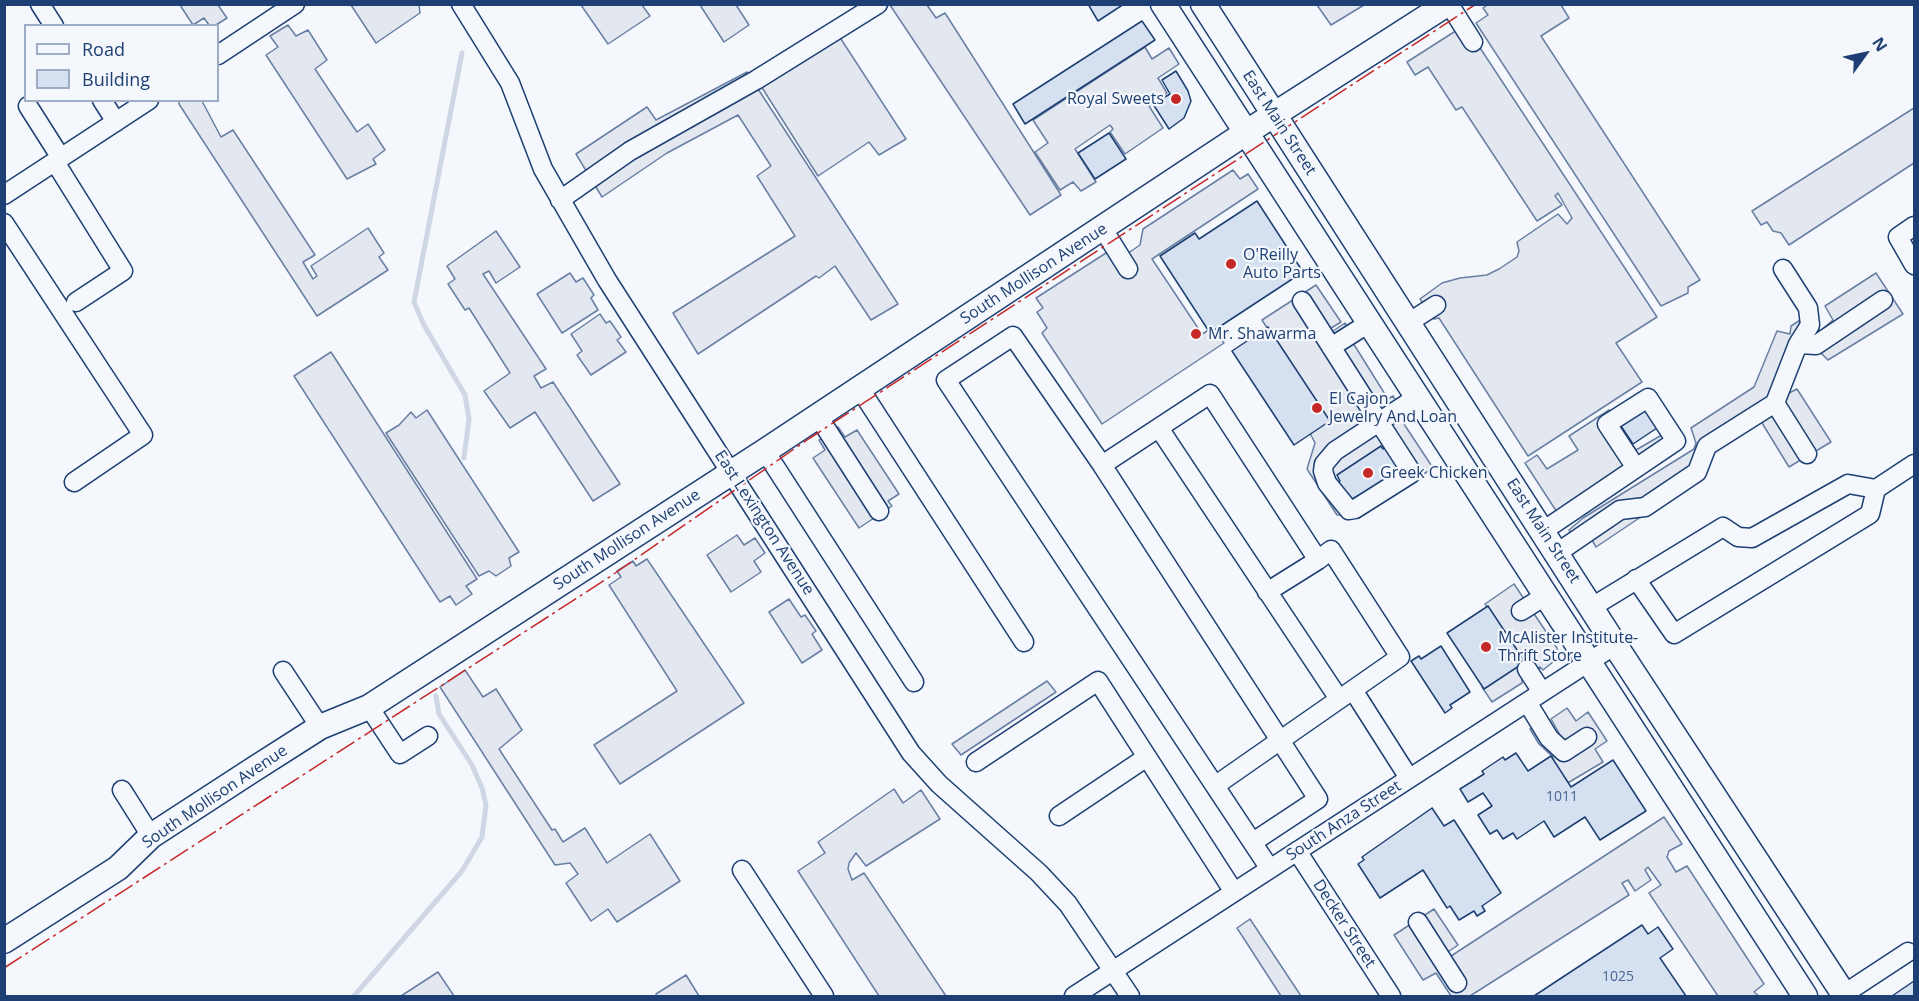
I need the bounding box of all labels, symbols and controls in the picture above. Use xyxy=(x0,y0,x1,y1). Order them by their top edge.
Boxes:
legend xyxy=(24,24,219,102)
north arrow xyxy=(1835,24,1895,84)
text: N xyxy=(1867,33,1893,56)
text: Road xyxy=(82,37,125,61)
text: Building xyxy=(82,67,150,91)
street label: East Main Street xyxy=(1238,67,1320,179)
place label: Royal Sweets xyxy=(1067,89,1164,109)
marker: Royal Sweets xyxy=(1169,92,1183,106)
street label: South Mollison Avenue xyxy=(957,219,1111,329)
place label: O'Reilly Auto Parts xyxy=(1243,245,1321,283)
marker: O'Reilly Auto Parts xyxy=(1224,257,1238,271)
place label: Mr. Shawarma xyxy=(1208,324,1316,344)
marker: Mr. Shawarma xyxy=(1189,327,1203,341)
place label: El Cajon Jewelry And Loan xyxy=(1329,389,1457,427)
marker: El Cajon Jewelry And Loan xyxy=(1310,401,1324,415)
street label: East Lexington Avenue xyxy=(710,447,818,599)
place label: Greek Chicken xyxy=(1380,463,1488,483)
marker: Greek Chicken xyxy=(1361,466,1375,480)
street label: East Main Street xyxy=(1502,475,1584,587)
street label: South Mollison Avenue xyxy=(550,485,704,595)
place label: McAlister Institute- Thrift Store xyxy=(1498,628,1638,666)
marker: McAlister Institute- Thrift Store xyxy=(1479,640,1493,654)
street label: South Mollison Avenue xyxy=(139,741,291,853)
street label: South Anza Street xyxy=(1283,777,1405,865)
house number: 1011 xyxy=(1546,789,1578,805)
street label: Decker Street xyxy=(1308,876,1380,972)
house number: 1025 xyxy=(1602,969,1634,985)

